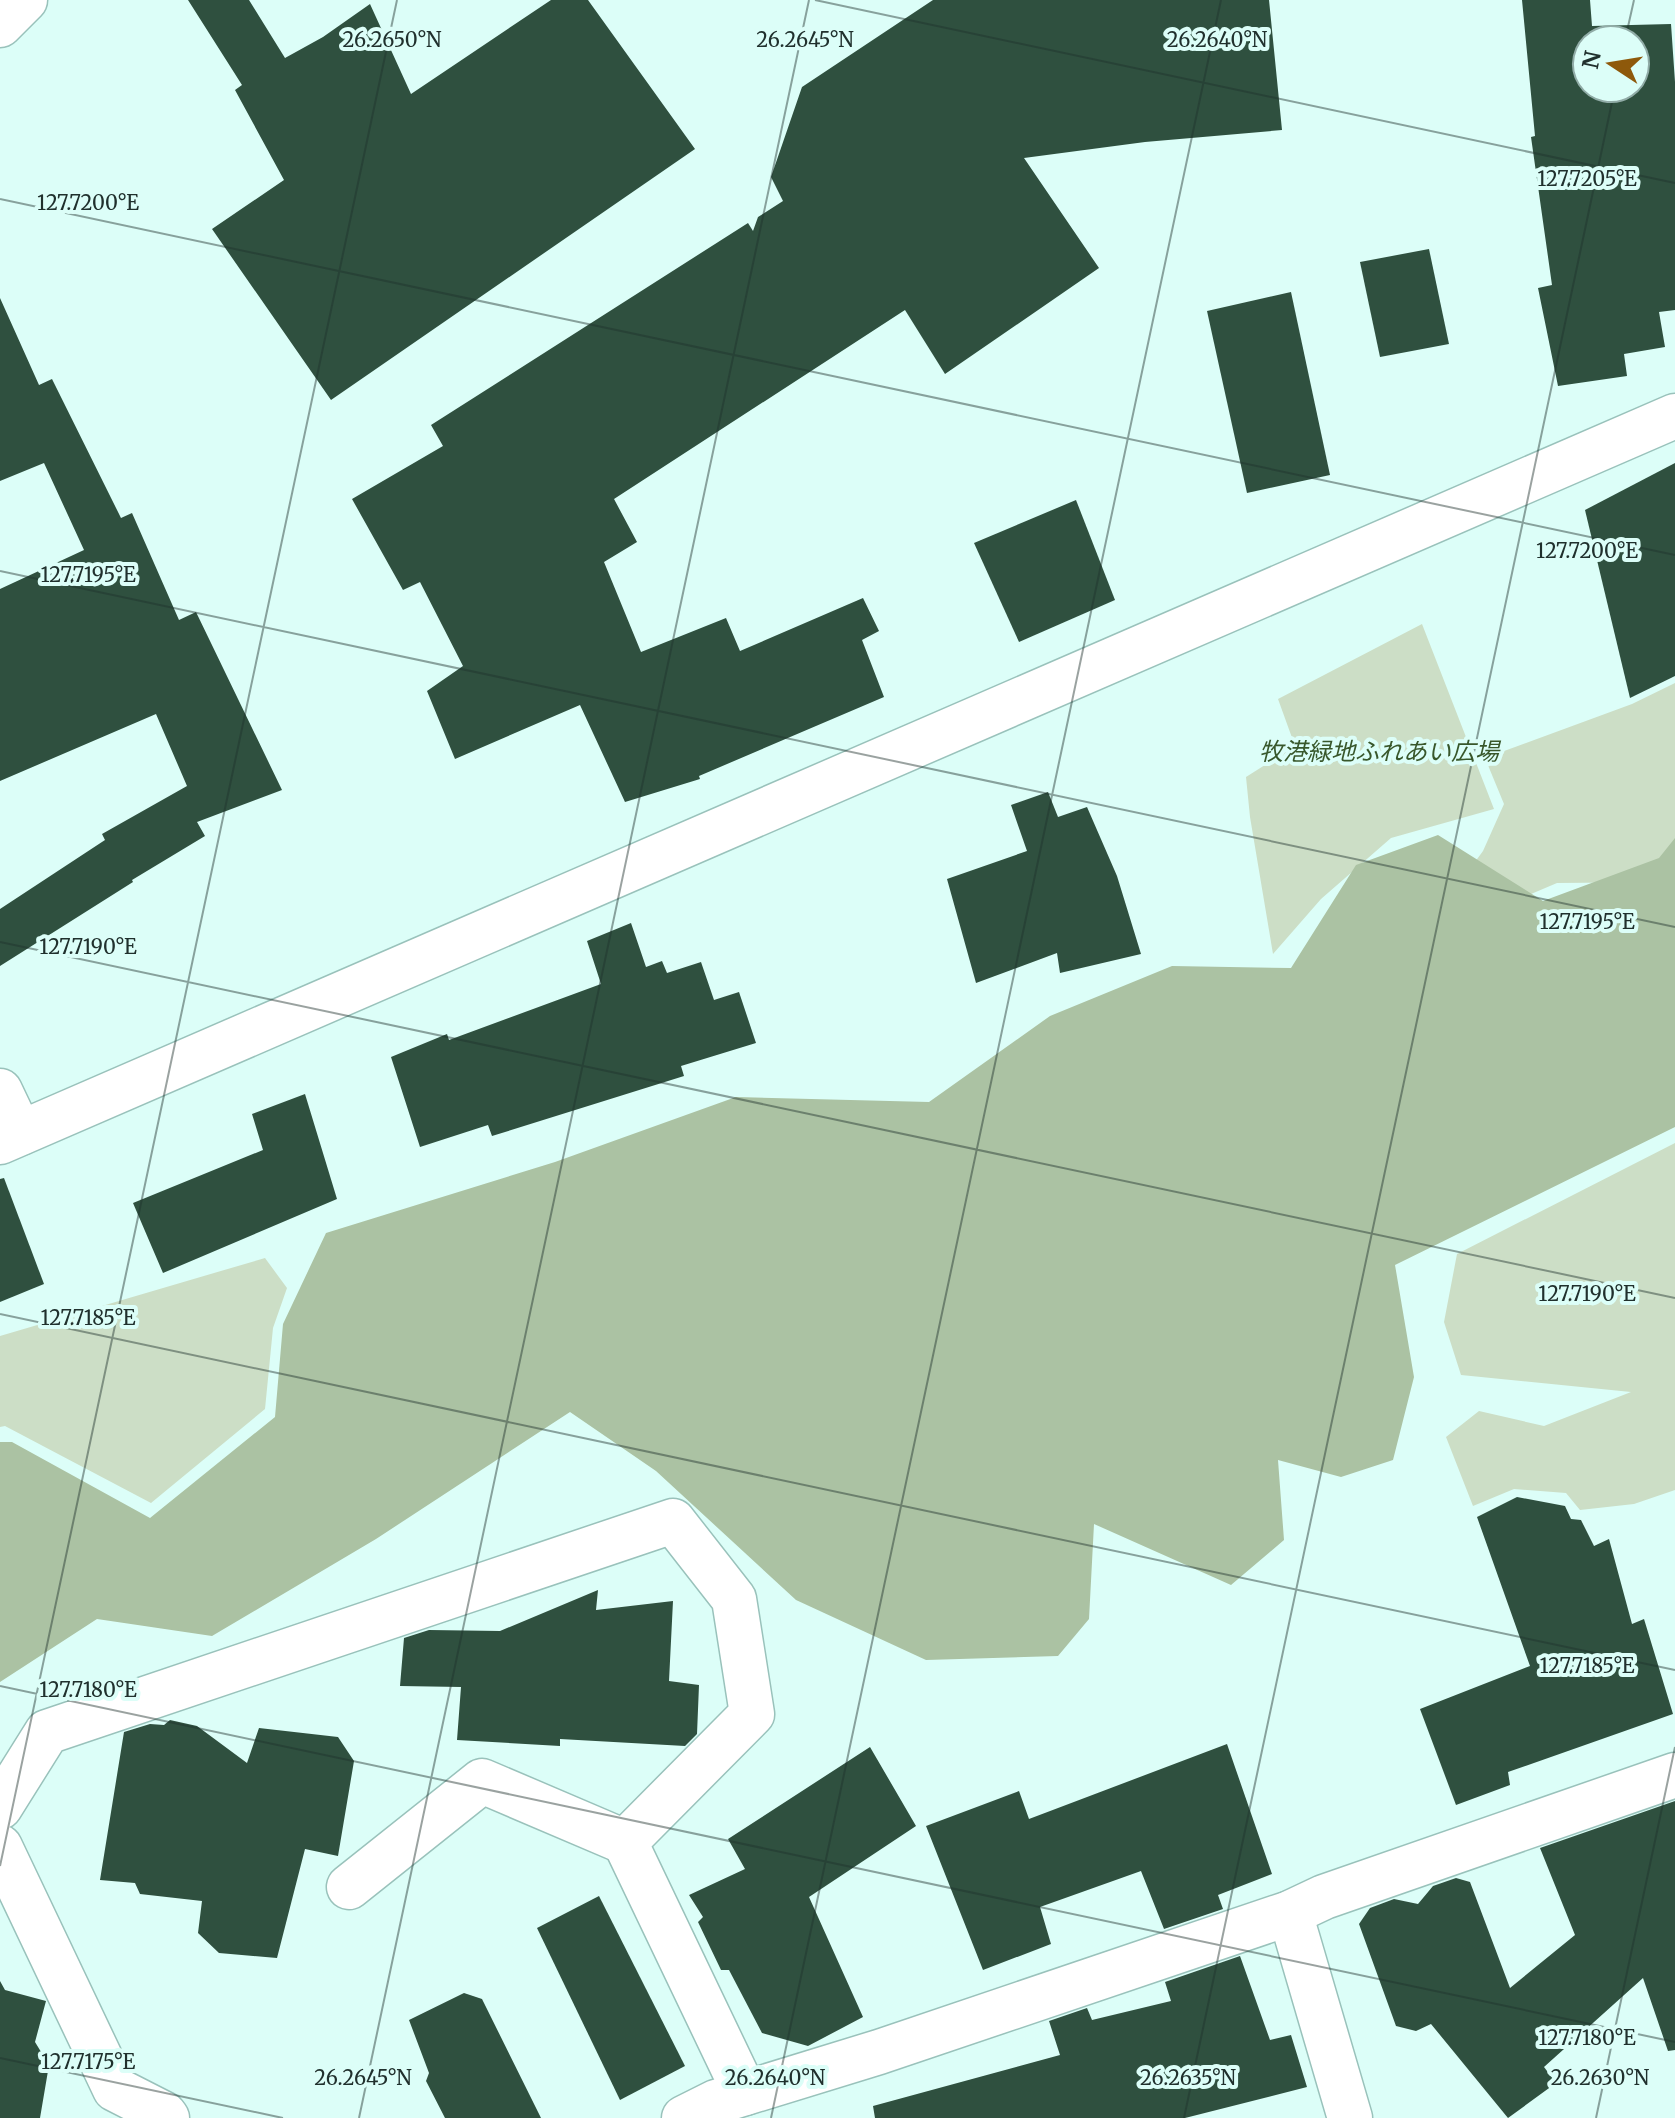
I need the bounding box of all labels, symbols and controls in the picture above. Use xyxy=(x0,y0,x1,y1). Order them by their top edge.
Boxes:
north arrow xyxy=(1571,24,1651,104)
text: 26.2650°N xyxy=(343,27,442,52)
text: 26.2645°N xyxy=(756,27,854,52)
text: 26.2640°N xyxy=(1167,27,1268,52)
text: N xyxy=(1576,48,1607,71)
text: 127.7205°E xyxy=(1537,166,1637,191)
text: 127.7200°E xyxy=(37,190,139,215)
text: 127.7200°E xyxy=(1536,538,1638,563)
text: 127.7195°E xyxy=(40,562,136,587)
park label: 牧港緑地ふれあい広場 xyxy=(1259,736,1502,767)
text: 127.7195°E xyxy=(1539,909,1635,934)
text: 127.7190°E xyxy=(39,934,137,959)
text: 127.7190°E xyxy=(1538,1281,1636,1306)
text: 127.7185°E xyxy=(40,1305,136,1330)
text: 127.7185°E xyxy=(1539,1653,1635,1678)
text: 127.7180°E xyxy=(39,1677,137,1702)
text: 127.7180°E xyxy=(1538,2025,1636,2050)
text: 127.7175°E xyxy=(41,2049,135,2074)
text: 26.2645°N xyxy=(314,2065,412,2090)
text: 26.2640°N xyxy=(725,2065,826,2090)
text: 26.2635°N xyxy=(1140,2065,1236,2090)
text: 26.2630°N xyxy=(1551,2065,1650,2090)

